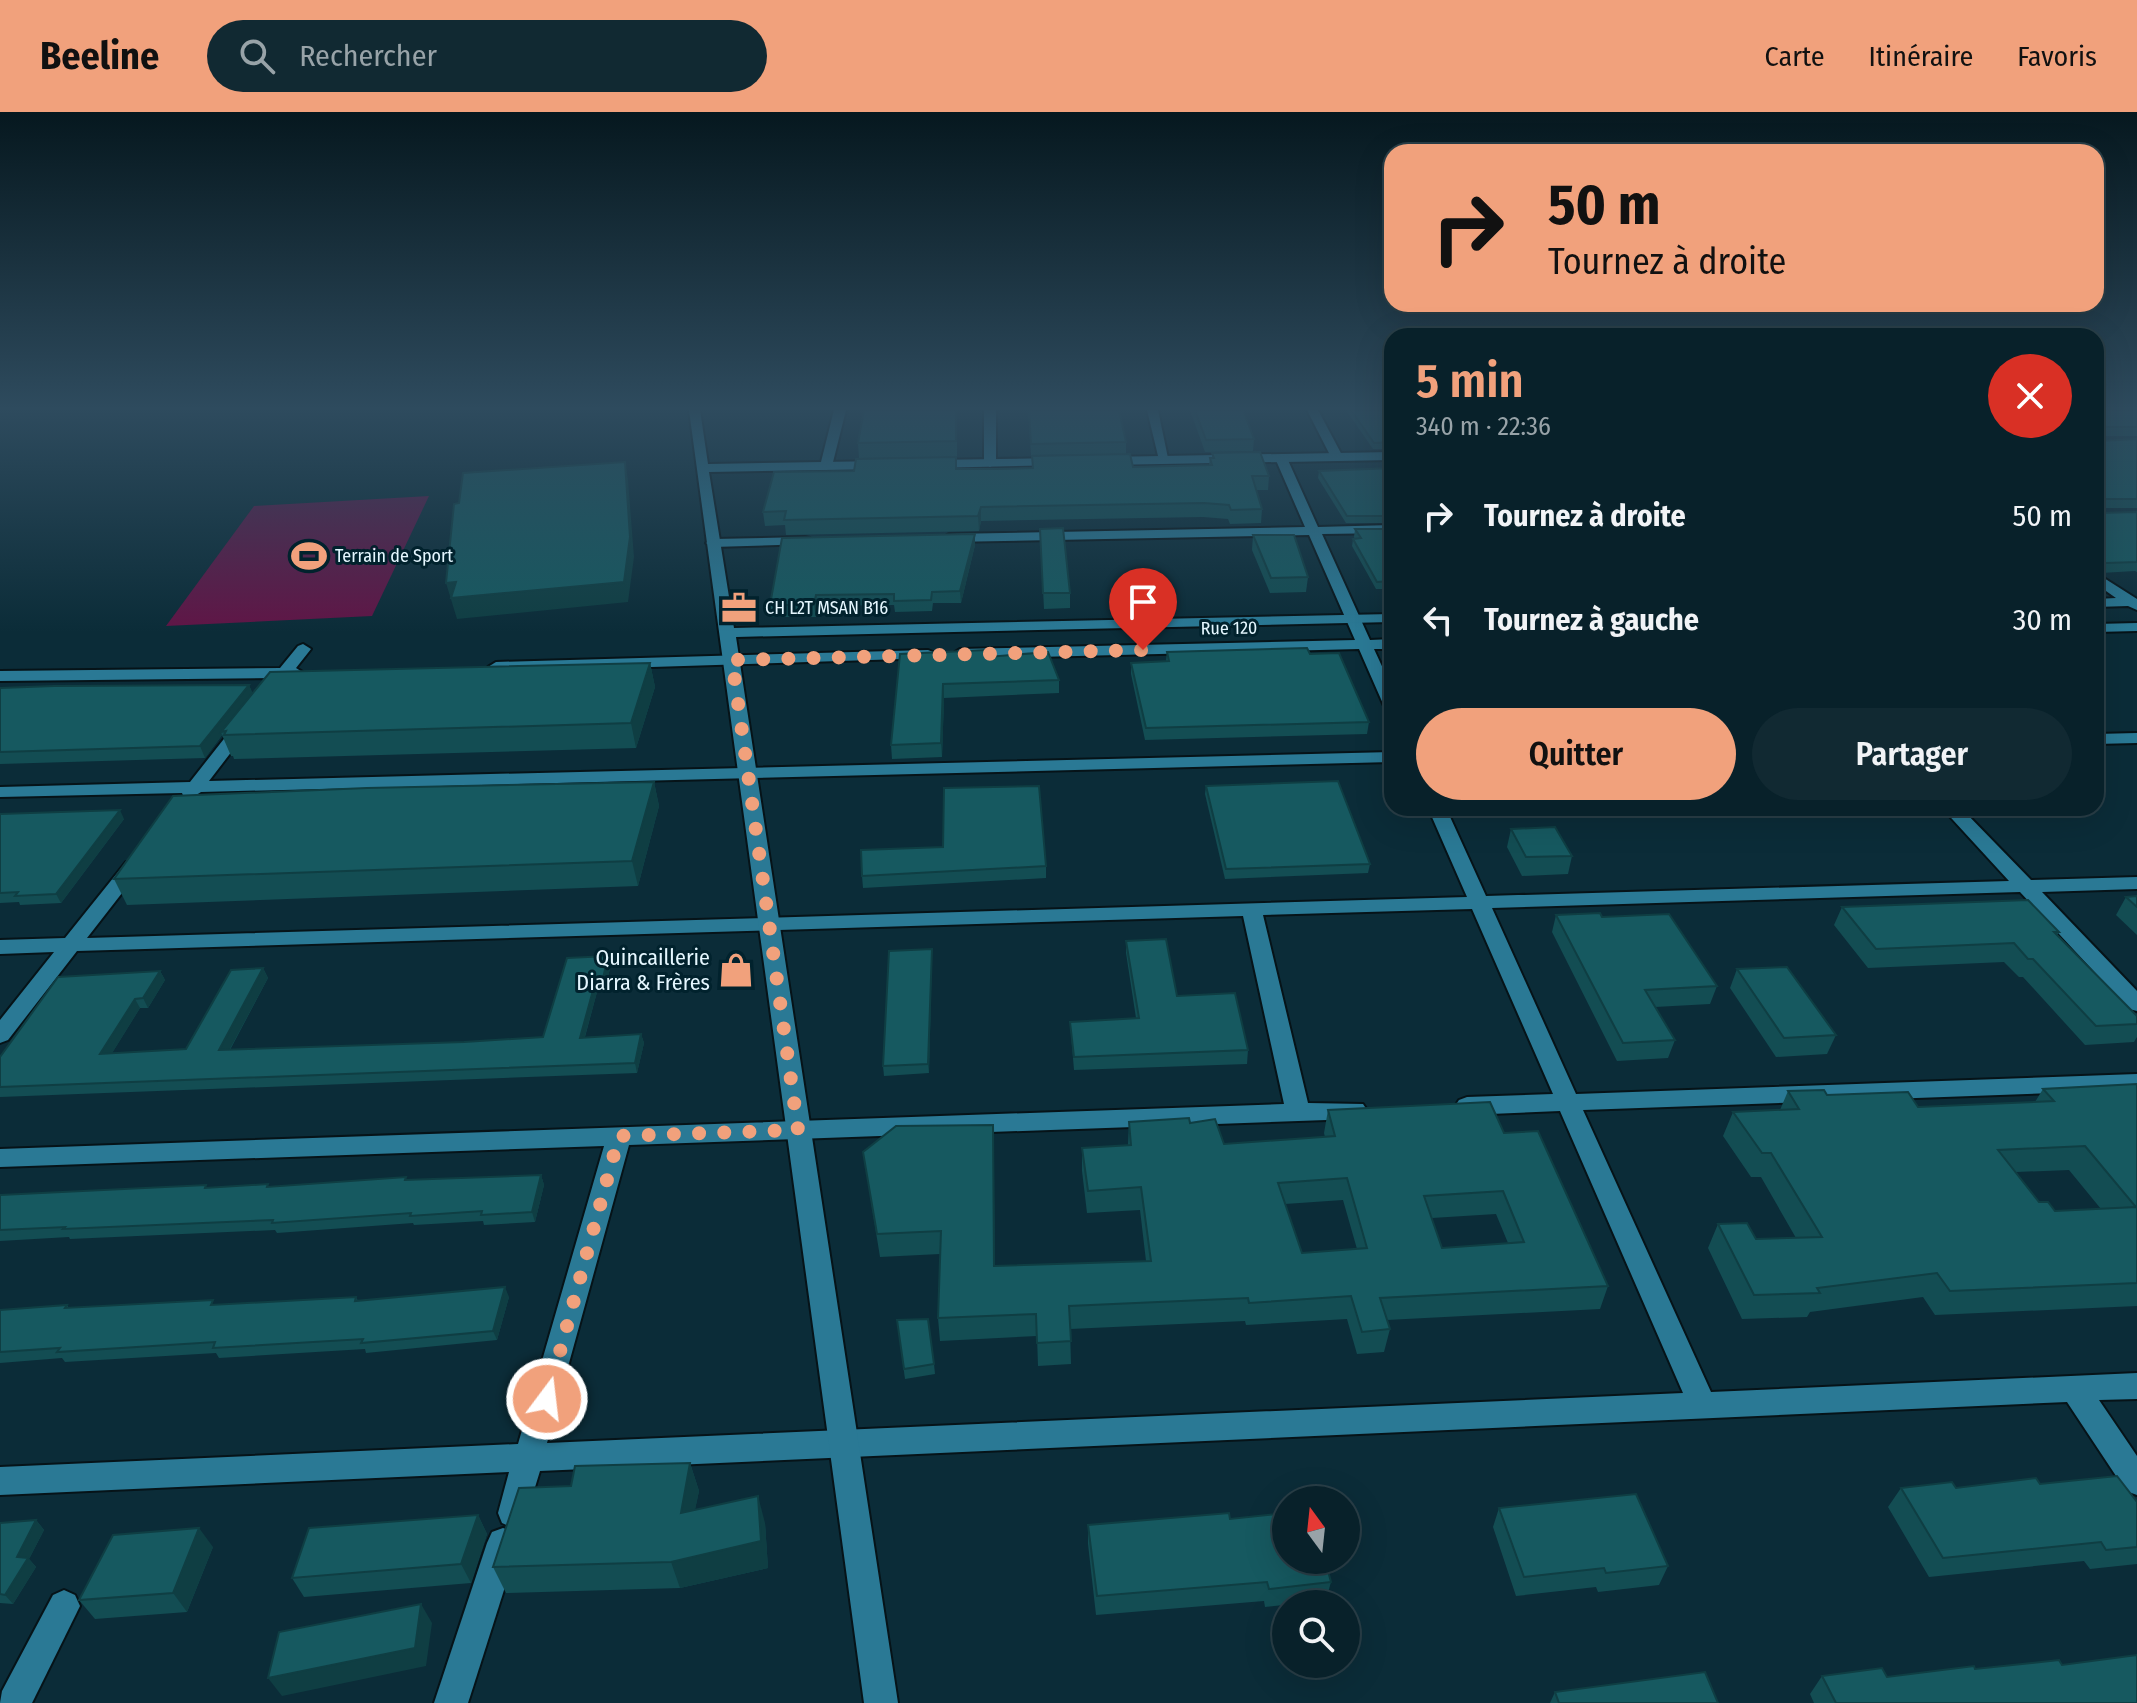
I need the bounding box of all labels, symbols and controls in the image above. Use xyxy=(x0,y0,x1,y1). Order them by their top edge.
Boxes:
search box xyxy=(207,20,767,92)
text: Beeline xyxy=(40,33,159,79)
icon: search xyxy=(235,34,279,78)
text: Rechercher xyxy=(299,38,437,74)
text: Carte xyxy=(1765,40,1825,73)
text: Itinéraire xyxy=(1869,40,1973,73)
text: Favoris xyxy=(2017,40,2097,73)
text: 50 m xyxy=(1548,172,1660,239)
icon: right xyxy=(1416,176,1520,280)
text: Tournez à droite xyxy=(1548,240,1786,284)
text: 5 min xyxy=(1416,352,1524,410)
button: close xyxy=(1988,354,2072,438)
text: 340 m · 22:36 xyxy=(1416,411,1551,442)
icon: right xyxy=(1416,494,1460,538)
text: Tournez à droite xyxy=(1484,498,1686,534)
text: 50 m xyxy=(2012,498,2072,534)
sports icon: Terrain de Sport xyxy=(290,537,328,575)
place label: Terrain de Sport xyxy=(335,545,453,567)
pin xyxy=(1109,568,1177,650)
icon: arrive xyxy=(1121,580,1165,624)
office icon: CH L2T MSAN B16 xyxy=(720,589,758,627)
place label: CH L2T MSAN B16 xyxy=(765,597,888,619)
icon: left xyxy=(1416,598,1460,642)
text: Tournez à gauche xyxy=(1484,602,1699,638)
text: 30 m xyxy=(2013,602,2072,638)
street label: Rue 120 xyxy=(1200,617,1258,639)
button: Quitter xyxy=(1416,708,1736,800)
button: Partager xyxy=(1752,708,2072,800)
place label: Quincaillerie Diarra & Frères xyxy=(576,944,710,996)
shop icon: Quincaillerie Diarra & Frères xyxy=(717,951,755,989)
position arrow xyxy=(505,1357,589,1441)
north arrow xyxy=(1272,1486,1360,1574)
map controls xyxy=(1272,1486,1360,1678)
button: search xyxy=(1272,1590,1360,1678)

